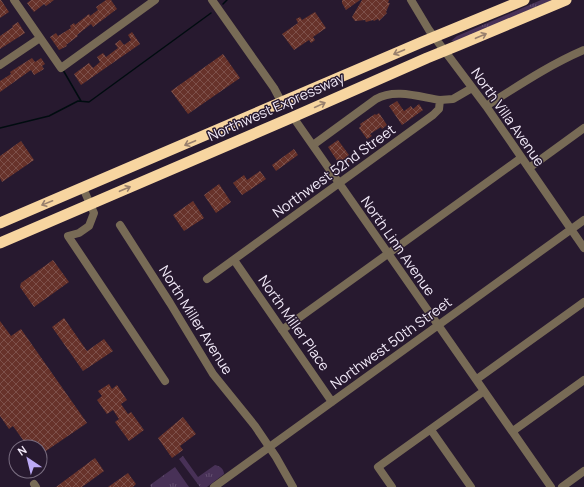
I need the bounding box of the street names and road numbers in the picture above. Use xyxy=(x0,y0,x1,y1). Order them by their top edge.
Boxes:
street label: North Villa Avenue xyxy=(467,64,549,170)
street label: Northwest Expressway xyxy=(205,68,348,145)
street label: Northwest 52nd Street xyxy=(269,119,399,222)
street label: North Linn Avenue xyxy=(357,192,440,299)
street label: North Miller Avenue xyxy=(155,262,238,378)
street label: North Miller Place xyxy=(254,271,334,374)
street label: Northwest 50th Street xyxy=(326,292,456,393)

